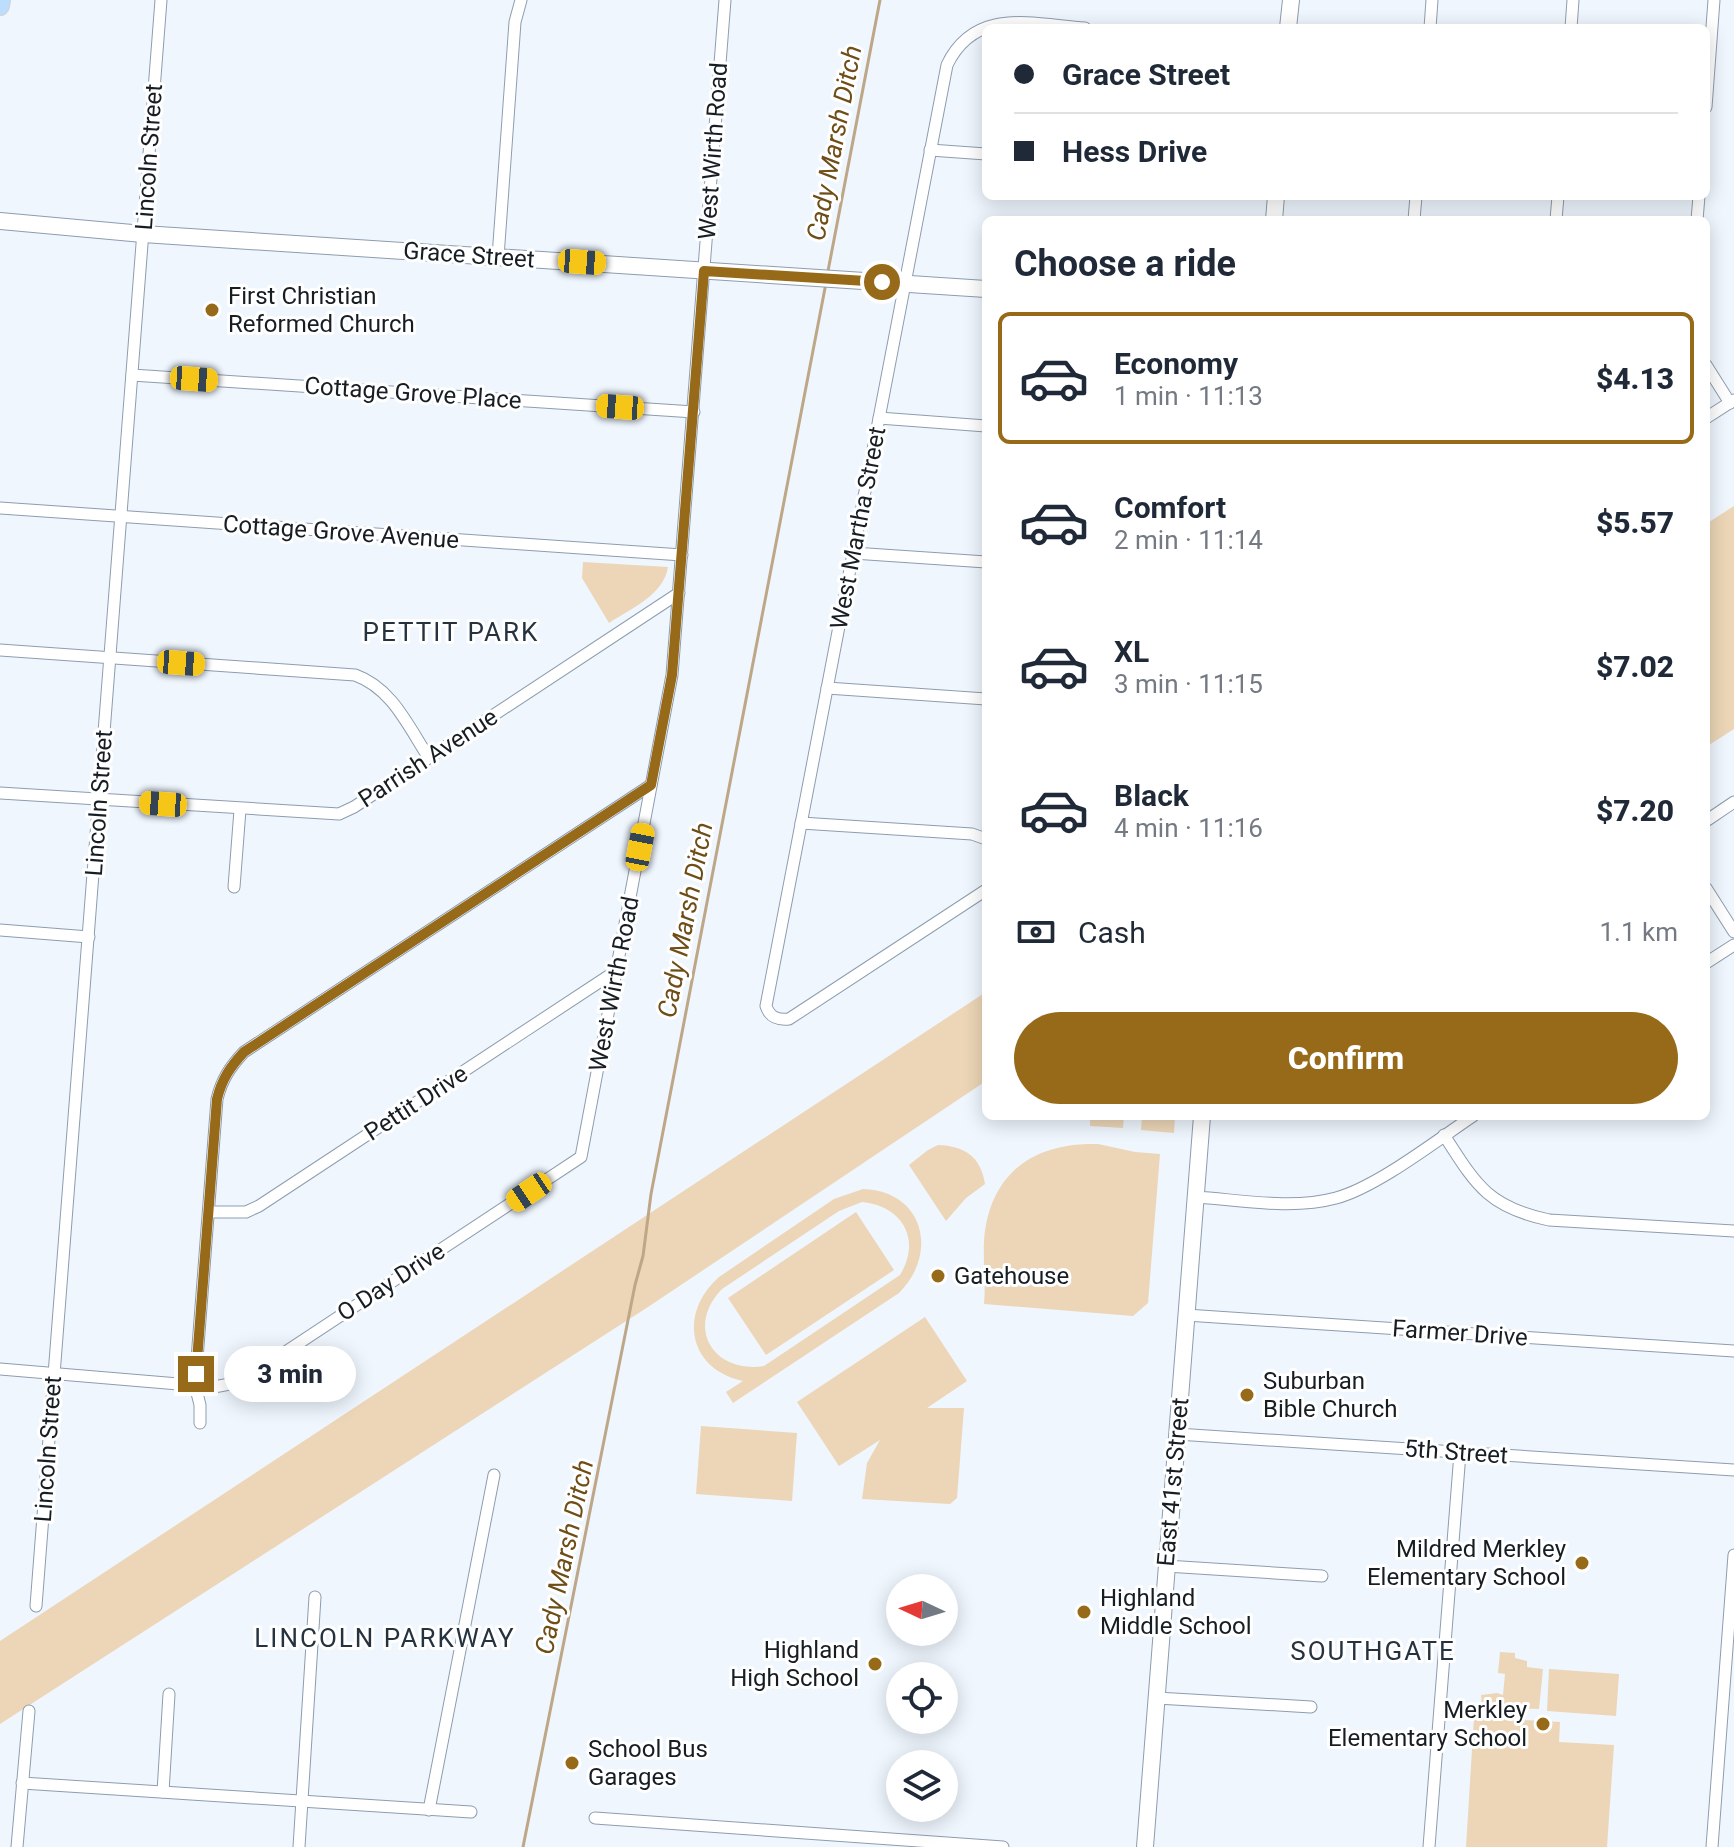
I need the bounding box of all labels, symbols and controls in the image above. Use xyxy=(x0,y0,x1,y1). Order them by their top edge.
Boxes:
water label: Cady Marsh Ditch xyxy=(800,43,868,243)
text: Grace Street xyxy=(1062,57,1230,92)
street label: West Wirth Road xyxy=(693,61,733,241)
street label: Lincoln Street xyxy=(130,83,168,231)
text: Hess Drive xyxy=(1062,134,1207,169)
street label: Grace Street xyxy=(402,236,536,274)
text: Choose a ride xyxy=(1014,243,1236,285)
car xyxy=(557,248,607,276)
route start xyxy=(864,264,900,300)
place label: First Christian Reformed Church xyxy=(228,282,415,338)
marker: First Christian Reformed Church xyxy=(203,301,221,319)
icon: car xyxy=(1018,342,1090,414)
text: Economy xyxy=(1114,346,1238,381)
text: $4.13 xyxy=(1596,361,1674,396)
car xyxy=(169,365,219,393)
street label: Cottage Grove Place xyxy=(304,371,522,415)
text: 1 min · 11:13 xyxy=(1114,381,1263,411)
car xyxy=(595,393,645,421)
street label: West Martha Street xyxy=(825,424,891,632)
icon: car xyxy=(1018,486,1090,558)
text: Comfort xyxy=(1114,490,1226,525)
text: $5.57 xyxy=(1596,505,1674,540)
street label: Cottage Grove Avenue xyxy=(222,510,460,554)
text: 2 min · 11:14 xyxy=(1114,525,1263,555)
district label: PETTIT PARK xyxy=(363,617,539,647)
icon: car xyxy=(1018,630,1090,702)
text: XL xyxy=(1114,634,1149,669)
car xyxy=(156,649,206,677)
text: $7.02 xyxy=(1596,649,1674,684)
text: 3 min · 11:15 xyxy=(1114,669,1263,699)
street label: Parrish Avenue xyxy=(353,703,503,813)
street label: Lincoln Street xyxy=(80,729,118,877)
icon: car xyxy=(1018,774,1090,846)
text: Black xyxy=(1114,778,1189,813)
car xyxy=(138,790,188,818)
text: $7.20 xyxy=(1596,793,1674,828)
text: 4 min · 11:16 xyxy=(1114,813,1263,843)
water label: Cady Marsh Ditch xyxy=(651,820,719,1020)
car xyxy=(624,821,656,873)
street label: West Wirth Road xyxy=(583,894,645,1074)
icon: cash xyxy=(1014,910,1058,954)
text: Cash xyxy=(1078,915,1146,950)
text: 1.1 km xyxy=(1599,917,1678,947)
button: Confirm xyxy=(1014,1012,1678,1104)
street label: Pettit Drive xyxy=(359,1059,473,1147)
car xyxy=(502,1169,556,1215)
street label: O Day Drive xyxy=(332,1237,450,1327)
place label: Gatehouse xyxy=(954,1262,1069,1290)
marker: Gatehouse xyxy=(929,1267,947,1285)
street label: Farmer Drive xyxy=(1391,1314,1529,1352)
callout: 3 min xyxy=(224,1346,356,1402)
route end xyxy=(178,1356,214,1392)
text: 3 min xyxy=(257,1359,323,1389)
place label: Suburban Bible Church xyxy=(1263,1367,1398,1423)
street label: Lincoln Street xyxy=(29,1375,67,1523)
marker: Suburban Bible Church xyxy=(1238,1386,1256,1404)
street label: East 41st Street xyxy=(1152,1396,1194,1568)
street label: 5th Street xyxy=(1403,1434,1509,1470)
water label: Cady Marsh Ditch xyxy=(529,1457,599,1657)
place label: Mildred Merkley Elementary School xyxy=(1367,1535,1567,1591)
marker: Mildred Merkley Elementary School xyxy=(1573,1554,1591,1572)
north arrow xyxy=(886,1574,958,1646)
map controls xyxy=(886,1574,958,1822)
place label: Highland Middle School xyxy=(1100,1584,1252,1640)
marker: Highland Middle School xyxy=(1075,1603,1093,1621)
district label: LINCOLN PARKWAY xyxy=(254,1623,516,1653)
place label: Highland High School xyxy=(730,1636,859,1692)
district label: SOUTHGATE xyxy=(1290,1636,1456,1666)
marker: Highland High School xyxy=(866,1655,884,1673)
button: locate xyxy=(886,1662,958,1734)
place label: Merkley Elementary School xyxy=(1328,1696,1528,1752)
marker: Merkley Elementary School xyxy=(1534,1715,1552,1733)
place label: School Bus Garages xyxy=(588,1735,708,1791)
button: layers xyxy=(886,1750,958,1822)
marker: School Bus Garages xyxy=(563,1754,581,1772)

